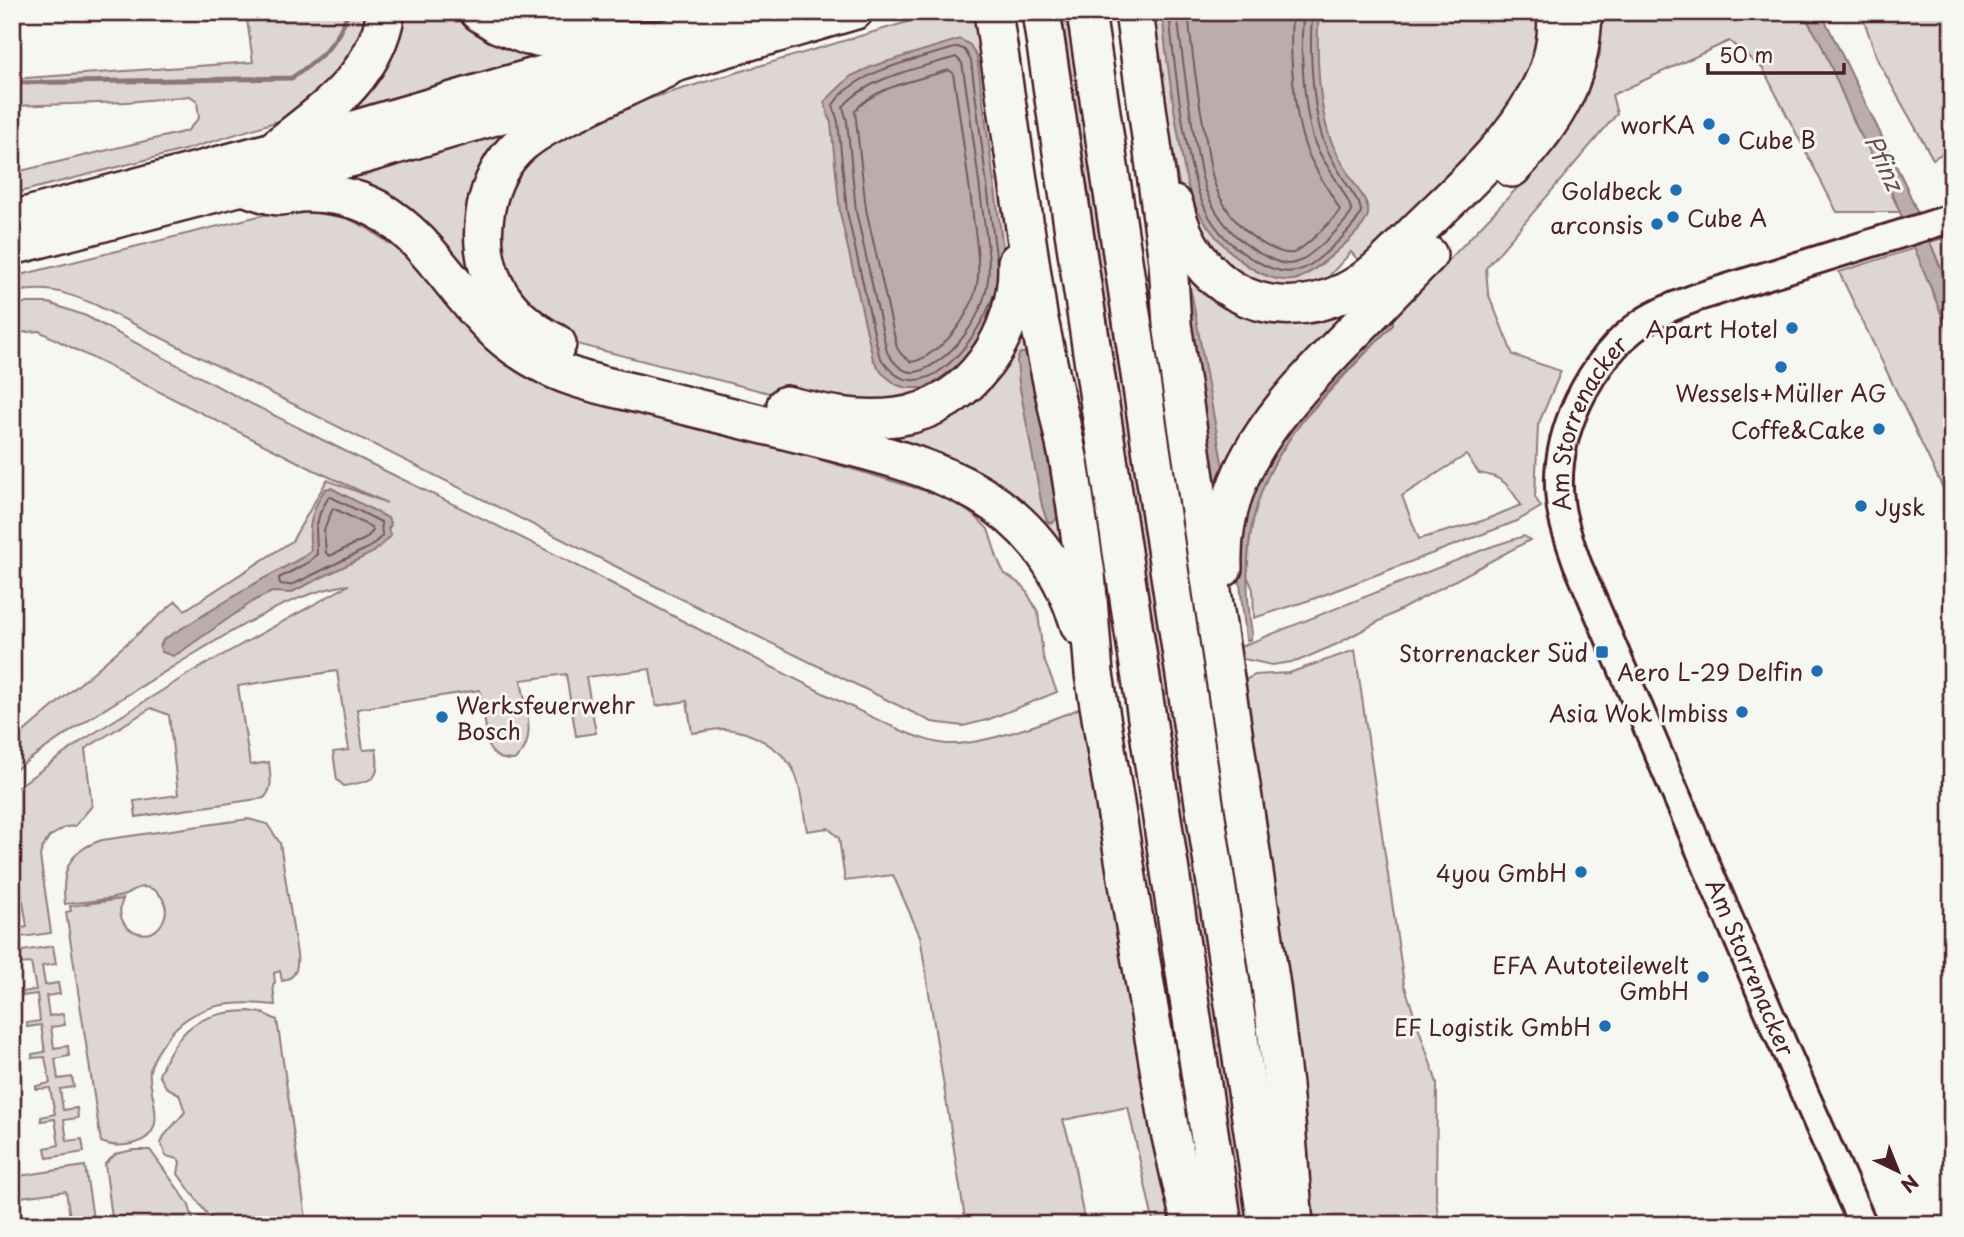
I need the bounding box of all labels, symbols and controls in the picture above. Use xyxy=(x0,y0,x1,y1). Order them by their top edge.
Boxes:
scale bar xyxy=(1708,32,1845,76)
text: 50 m xyxy=(1719,38,1773,70)
place label: worKA xyxy=(1620,107,1695,142)
marker: worKA xyxy=(1701,116,1717,132)
place label: Cube B xyxy=(1738,122,1816,157)
water label: Pfinz xyxy=(1856,128,1915,198)
marker: Cube B xyxy=(1716,131,1732,147)
place label: Goldbeck xyxy=(1561,173,1662,208)
marker: Goldbeck xyxy=(1668,182,1684,198)
place label: Cube A xyxy=(1687,200,1767,235)
place label: arconsis xyxy=(1550,207,1643,242)
marker: Cube A xyxy=(1665,209,1681,225)
marker: arconsis xyxy=(1649,216,1665,232)
place label: Apart Hotel xyxy=(1645,311,1778,346)
marker: Apart Hotel xyxy=(1784,320,1800,336)
street label: Am Storrenacker xyxy=(1541,326,1635,513)
marker: Wessels+Müller AG xyxy=(1773,359,1789,375)
place label: Wessels+Müller AG xyxy=(1675,375,1887,410)
place label: Coffe&Cake xyxy=(1731,412,1865,447)
marker: Coffe&Cake xyxy=(1871,421,1887,437)
place label: Jysk xyxy=(1875,489,1925,524)
marker: Jysk xyxy=(1853,498,1869,514)
place label: Storrenacker Süd xyxy=(1399,635,1588,670)
marker: Storrenacker Süd xyxy=(1594,644,1610,660)
place label: Aero L-29 Delfin xyxy=(1617,654,1803,689)
marker: Aero L-29 Delfin xyxy=(1809,663,1825,679)
place label: Werksfeuerwehr Bosch xyxy=(456,687,635,748)
place label: Asia Wok Imbiss xyxy=(1549,695,1728,730)
marker: Asia Wok Imbiss xyxy=(1734,704,1750,720)
marker: Werksfeuerwehr Bosch xyxy=(434,709,450,725)
place label: 4you GmbH xyxy=(1436,855,1567,890)
marker: 4you GmbH xyxy=(1573,864,1589,880)
street label: Am Storrenacker xyxy=(1698,873,1804,1061)
place label: EFA Autoteilewelt GmbH xyxy=(1492,947,1689,1008)
marker: EFA Autoteilewelt GmbH xyxy=(1695,969,1711,985)
place label: EF Logistik GmbH xyxy=(1394,1009,1591,1044)
marker: EF Logistik GmbH xyxy=(1597,1018,1613,1034)
north arrow xyxy=(1862,1136,1932,1206)
text: N xyxy=(1895,1169,1925,1200)

